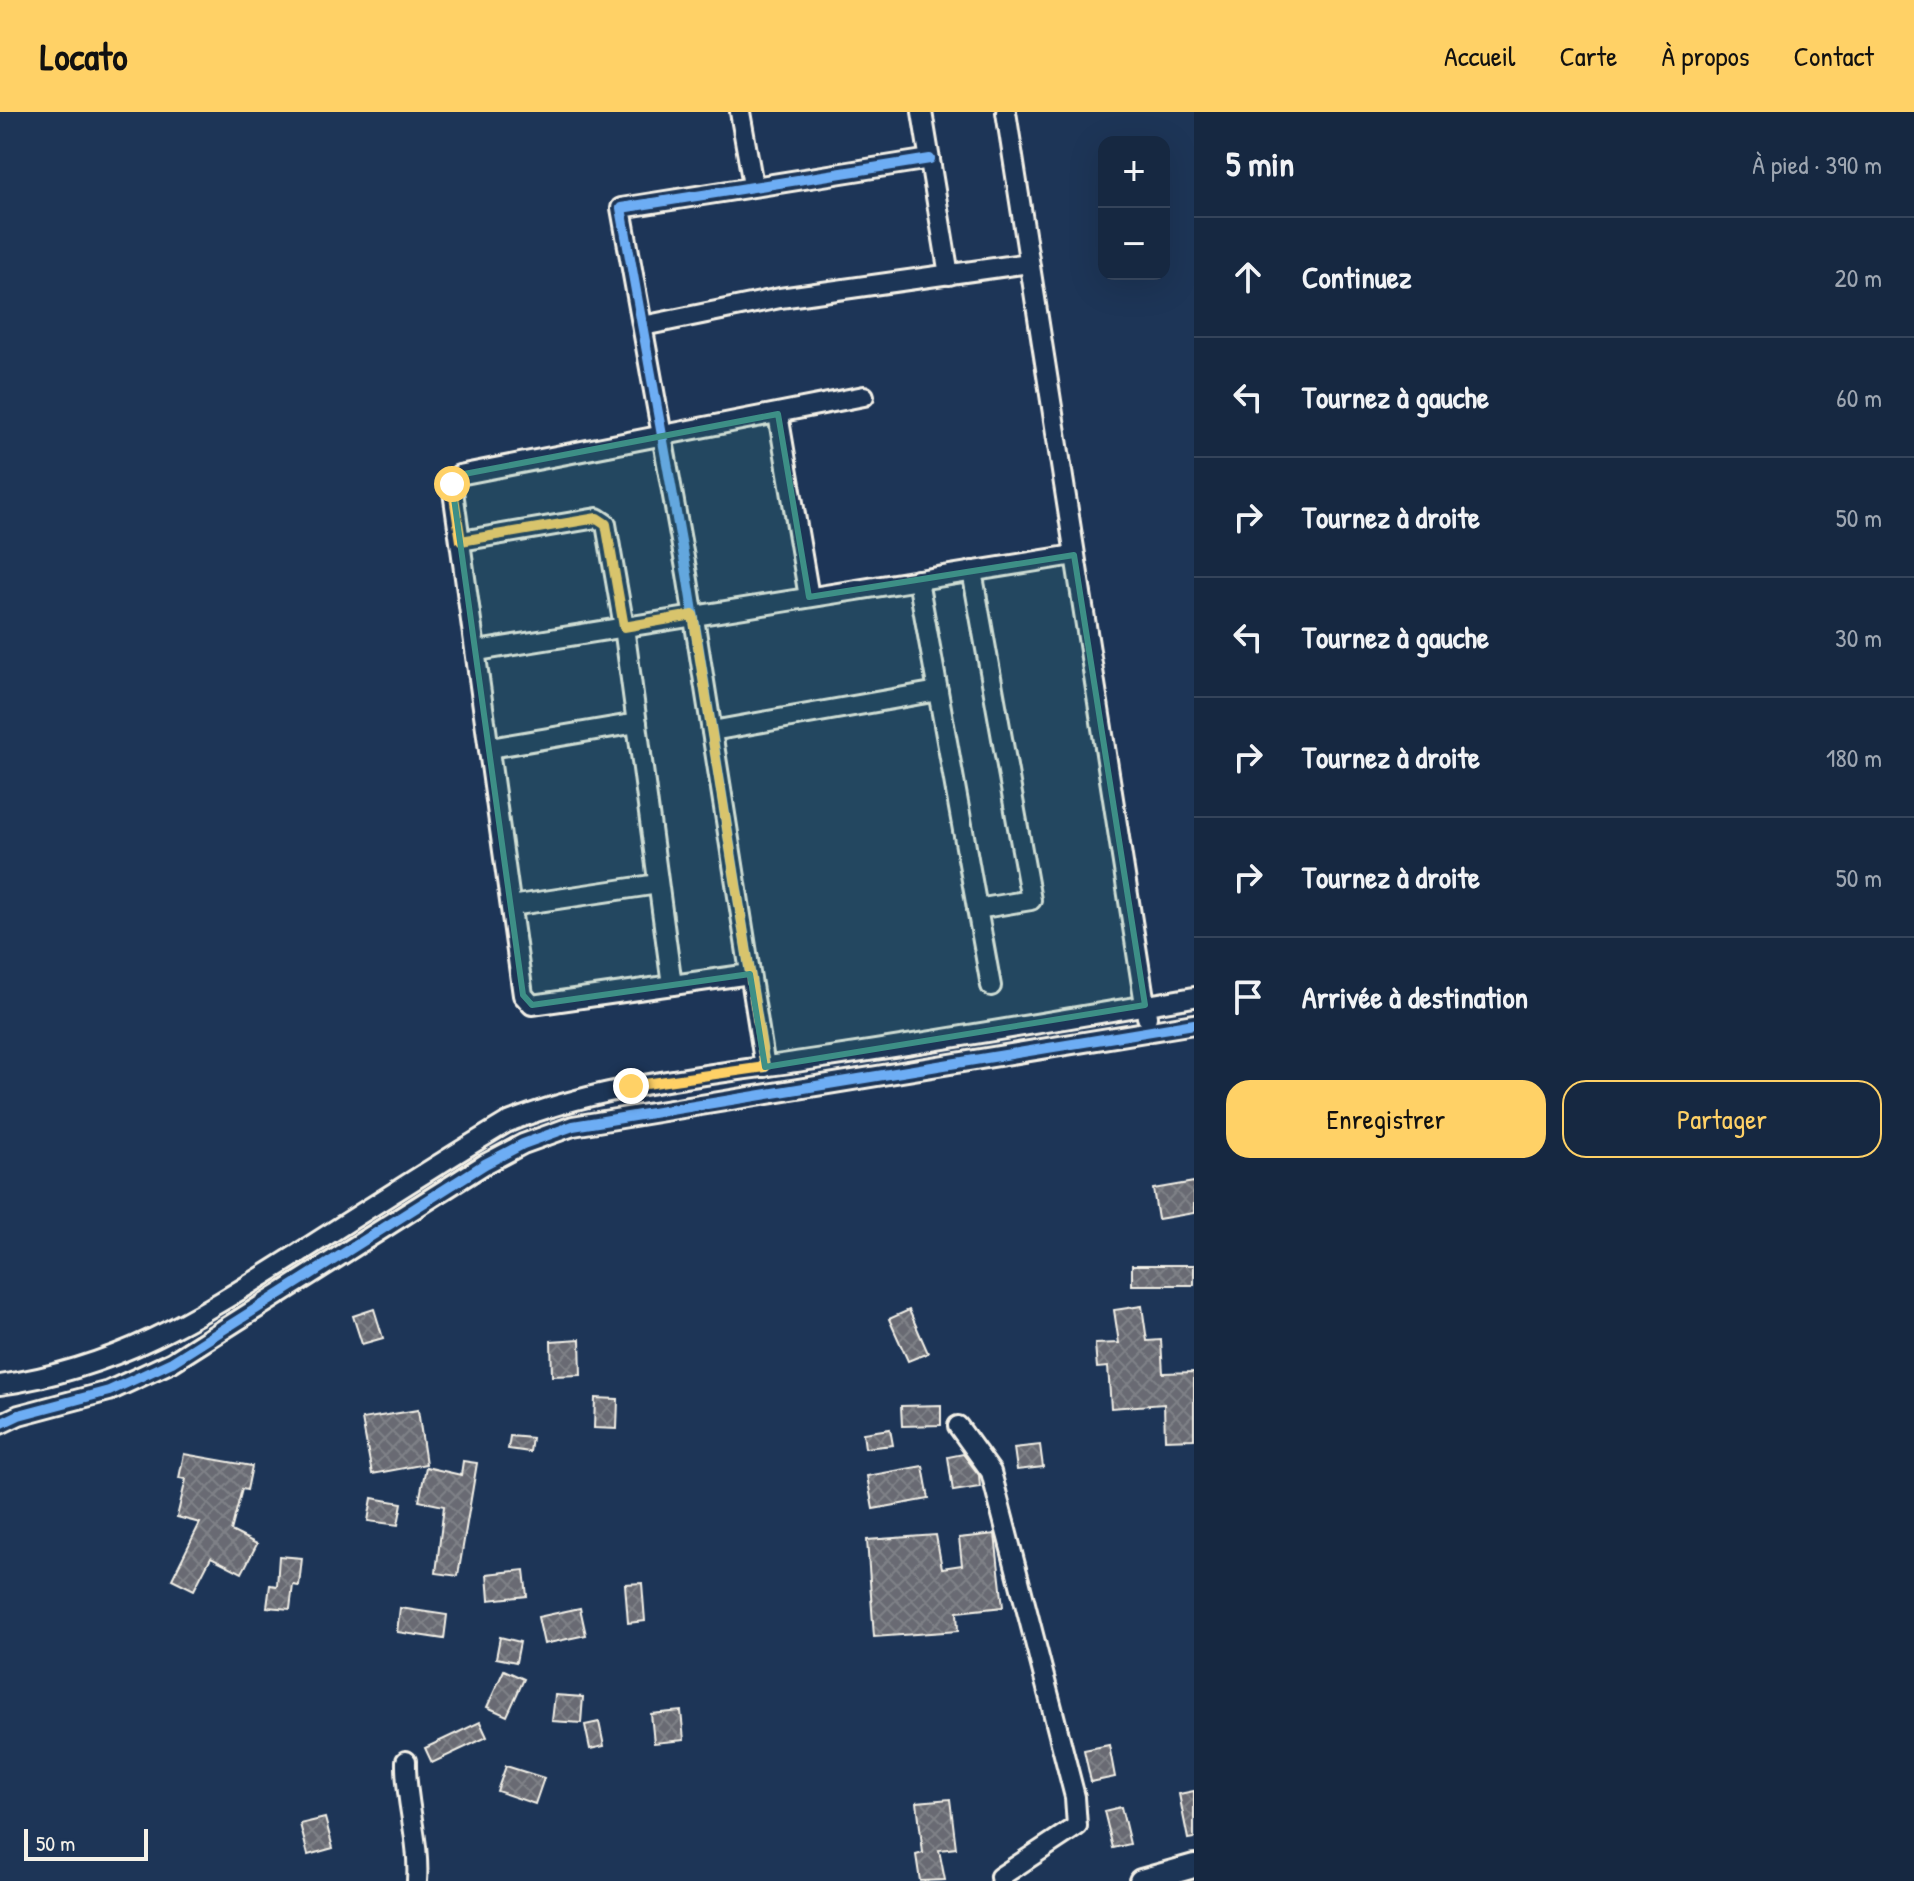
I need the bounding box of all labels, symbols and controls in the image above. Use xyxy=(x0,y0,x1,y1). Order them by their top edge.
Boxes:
text: Locato xyxy=(40,30,127,82)
text: Accueil xyxy=(1444,37,1516,75)
text: Carte xyxy=(1560,37,1617,75)
text: À propos xyxy=(1661,37,1750,75)
text: Contact xyxy=(1794,37,1874,75)
map controls xyxy=(1098,136,1170,280)
button: + xyxy=(1098,136,1170,208)
text: 5 min xyxy=(1226,141,1294,187)
text: À pied · 390 m xyxy=(1752,147,1882,182)
button: − xyxy=(1098,208,1170,280)
icon: ahead xyxy=(1226,255,1270,299)
text: Continuez xyxy=(1302,257,1411,297)
text: 20 m xyxy=(1835,260,1882,295)
icon: left xyxy=(1226,375,1270,419)
text: Tournez à gauche xyxy=(1302,377,1489,417)
text: 60 m xyxy=(1836,380,1882,415)
route start xyxy=(434,466,470,502)
icon: right xyxy=(1226,495,1270,539)
text: Tournez à droite xyxy=(1302,497,1480,537)
text: 50 m xyxy=(1836,500,1882,535)
icon: left xyxy=(1226,615,1270,659)
text: Tournez à gauche xyxy=(1302,617,1489,657)
text: 30 m xyxy=(1835,620,1882,655)
icon: right xyxy=(1226,735,1270,779)
text: Tournez à droite xyxy=(1302,737,1480,777)
text: 180 m xyxy=(1826,740,1882,775)
icon: right xyxy=(1226,855,1270,899)
text: Tournez à droite xyxy=(1302,857,1480,897)
text: 50 m xyxy=(1836,860,1882,895)
icon: arrive xyxy=(1226,975,1270,1019)
text: Arrivée à destination xyxy=(1302,977,1528,1017)
route end xyxy=(613,1068,649,1104)
button: Enregistrer xyxy=(1226,1080,1546,1158)
button: Partager xyxy=(1562,1080,1882,1158)
scale bar xyxy=(24,1825,148,1861)
text: 50 m xyxy=(36,1828,75,1858)

